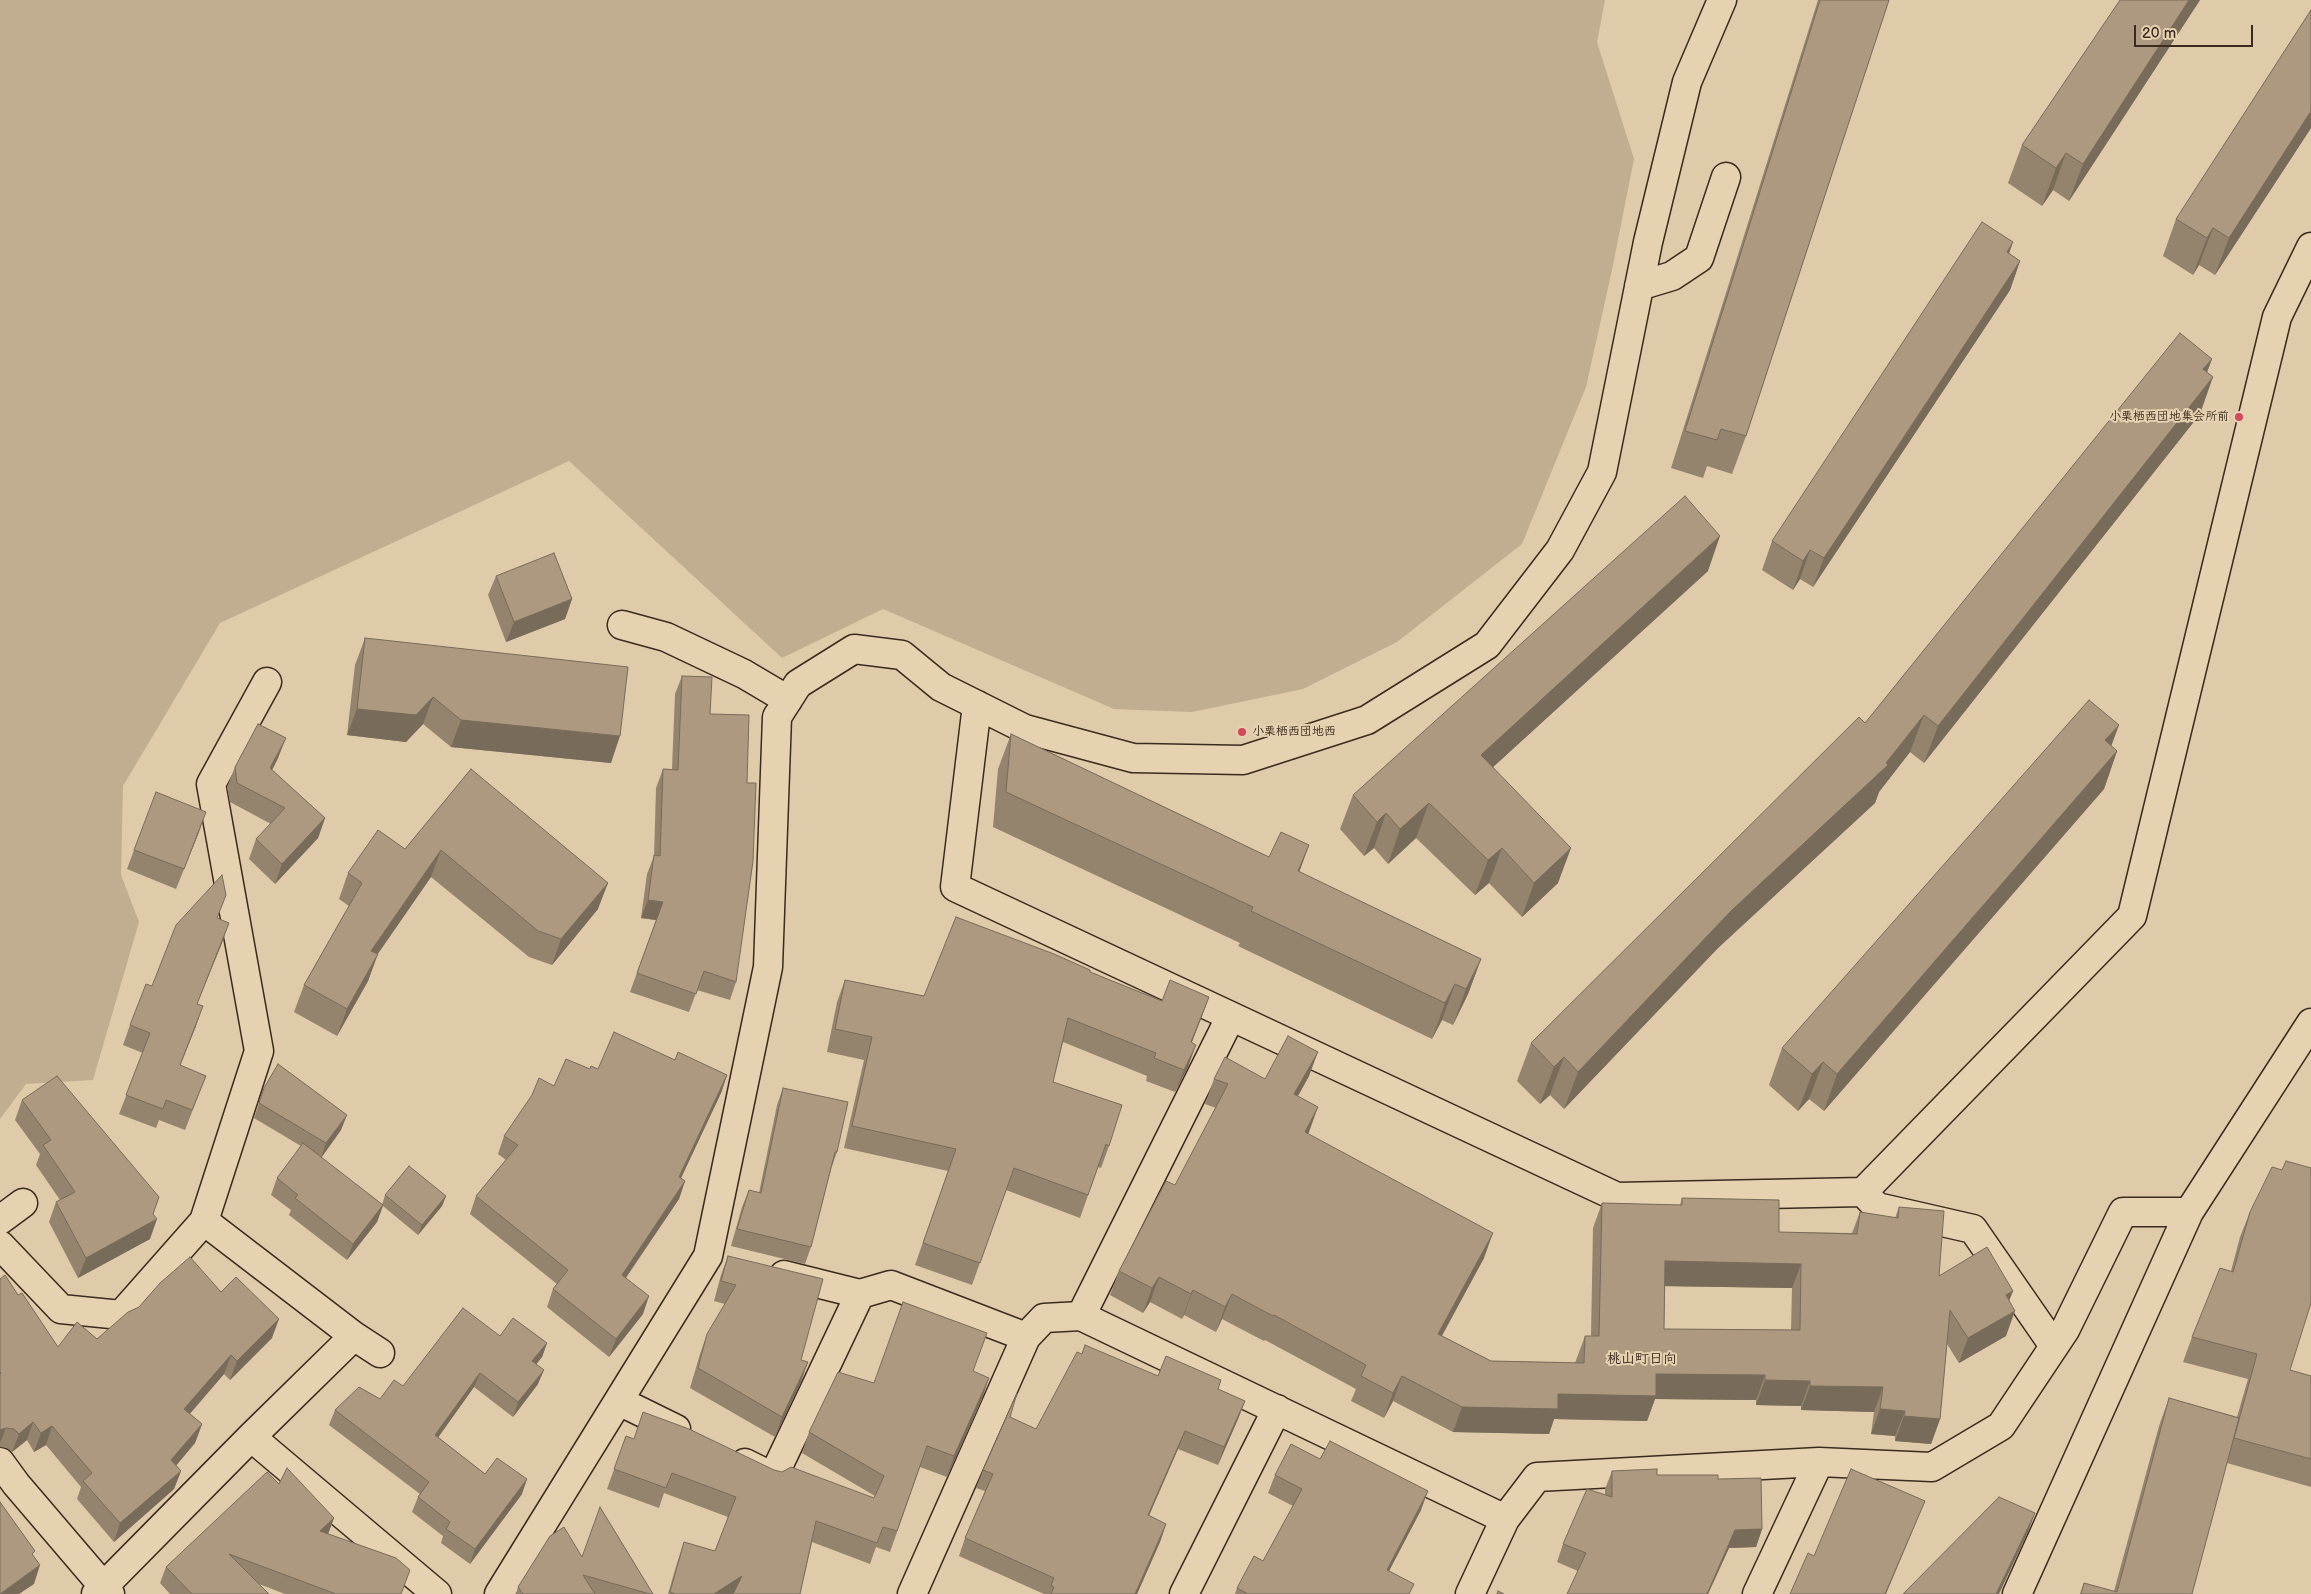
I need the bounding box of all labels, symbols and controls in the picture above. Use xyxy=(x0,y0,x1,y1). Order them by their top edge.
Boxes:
scale bar xyxy=(2136,15,2255,47)
text: 20 m xyxy=(2142,24,2176,43)
place label: 小栗栖西団地集会所前 xyxy=(2109,410,2229,424)
marker: 小栗栖西団地集会所前 xyxy=(2233,411,2245,423)
place label: 小栗栖西団地西 xyxy=(1252,725,1336,739)
marker: 小栗栖西団地西 xyxy=(1236,726,1248,738)
district label: 桃山町日向 xyxy=(1607,1351,1677,1367)

